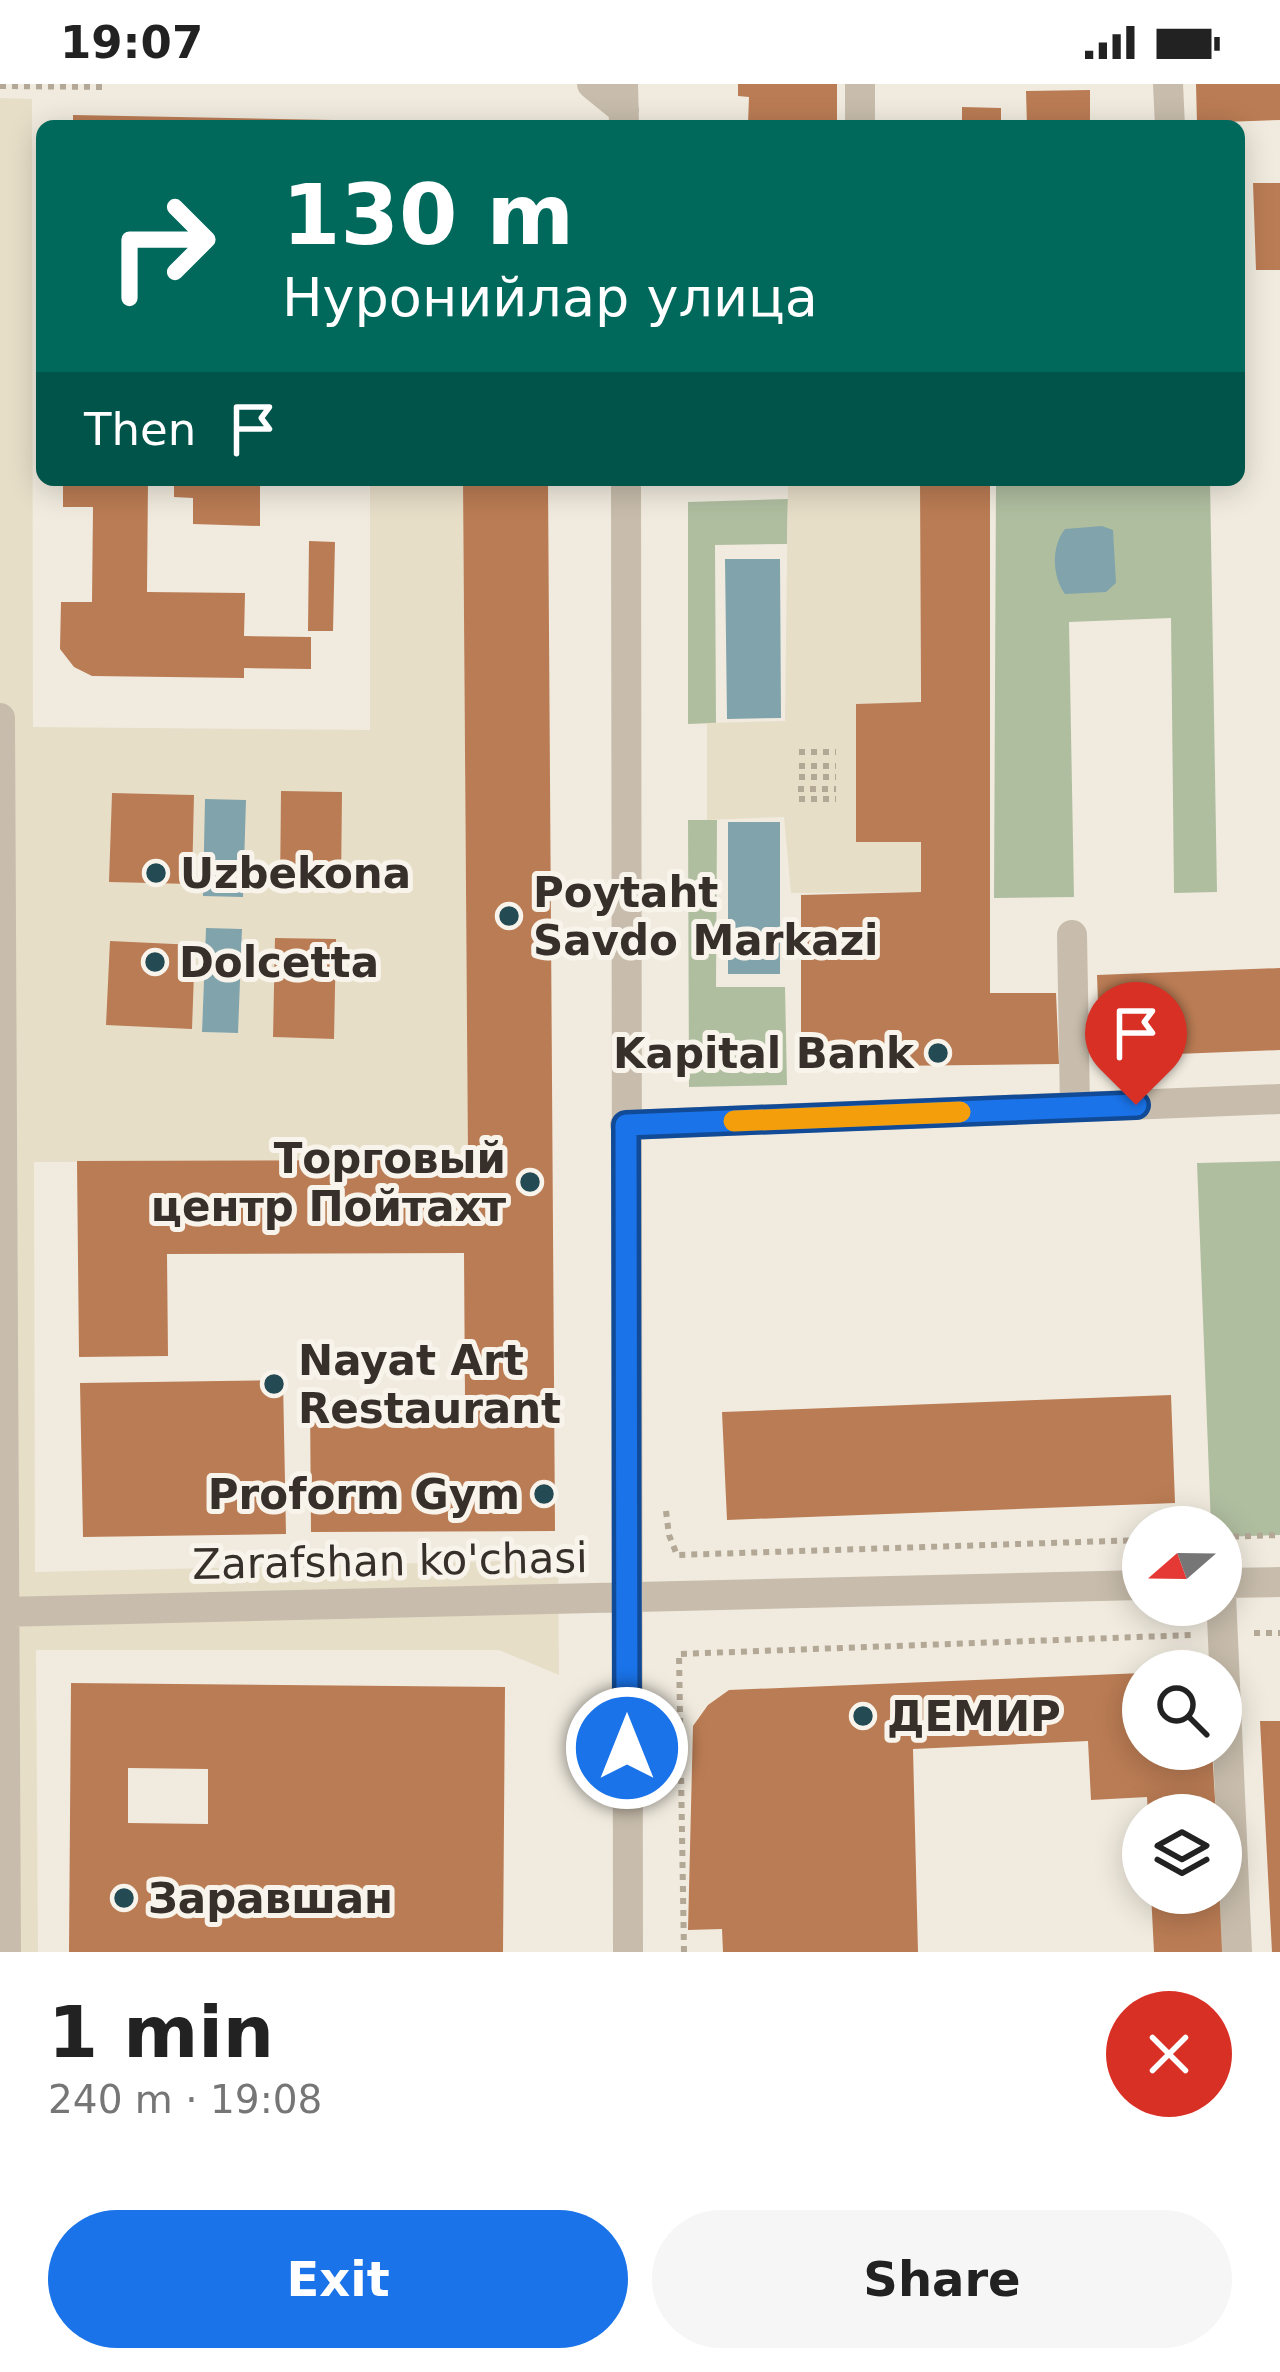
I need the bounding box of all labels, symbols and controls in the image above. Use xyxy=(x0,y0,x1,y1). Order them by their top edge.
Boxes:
text: 19:07 xyxy=(60,16,203,69)
text: 130 m xyxy=(282,166,574,264)
icon: right xyxy=(84,168,240,324)
text: Нуронийлар улица xyxy=(282,266,818,329)
icon: arrive xyxy=(220,396,286,462)
text: Then xyxy=(84,403,196,456)
place label: Uzbekona xyxy=(180,849,411,898)
marker: Uzbekona xyxy=(143,860,169,886)
place label: Poytaht Savdo Markazi xyxy=(533,868,878,965)
marker: Poytaht Savdo Markazi xyxy=(496,903,522,929)
place label: Dolcetta xyxy=(179,938,379,987)
marker: Dolcetta xyxy=(142,949,168,975)
pin xyxy=(1085,982,1187,1105)
icon: arrive xyxy=(1103,1000,1169,1066)
place label: Kapital Bank xyxy=(613,1029,915,1078)
marker: Kapital Bank xyxy=(925,1040,951,1066)
place label: Торговый центр Пойтахт xyxy=(151,1134,507,1231)
marker: Торговый центр Пойтахт xyxy=(517,1169,543,1195)
place label: Nayat Art Restaurant xyxy=(298,1336,561,1433)
marker: Nayat Art Restaurant xyxy=(261,1371,287,1397)
place label: Proform Gym xyxy=(208,1470,520,1519)
marker: Proform Gym xyxy=(531,1481,557,1507)
north arrow xyxy=(1122,1506,1242,1626)
map controls xyxy=(1122,1506,1242,1914)
street label: Zarafshan ko'chasi xyxy=(192,1533,588,1589)
button: search xyxy=(1122,1650,1242,1770)
position arrow xyxy=(564,1685,690,1811)
place label: ДЕМИР xyxy=(887,1692,1061,1741)
marker: ДЕМИР xyxy=(850,1703,876,1729)
button: layers xyxy=(1122,1794,1242,1914)
place label: Заравшан xyxy=(148,1874,393,1923)
marker: Заравшан xyxy=(111,1885,137,1911)
text: 1 min xyxy=(48,1990,274,2074)
button: close xyxy=(1106,1991,1232,2117)
text: 240 m · 19:08 xyxy=(48,2077,322,2122)
button: Exit xyxy=(48,2210,628,2348)
button: Share xyxy=(652,2210,1232,2348)

